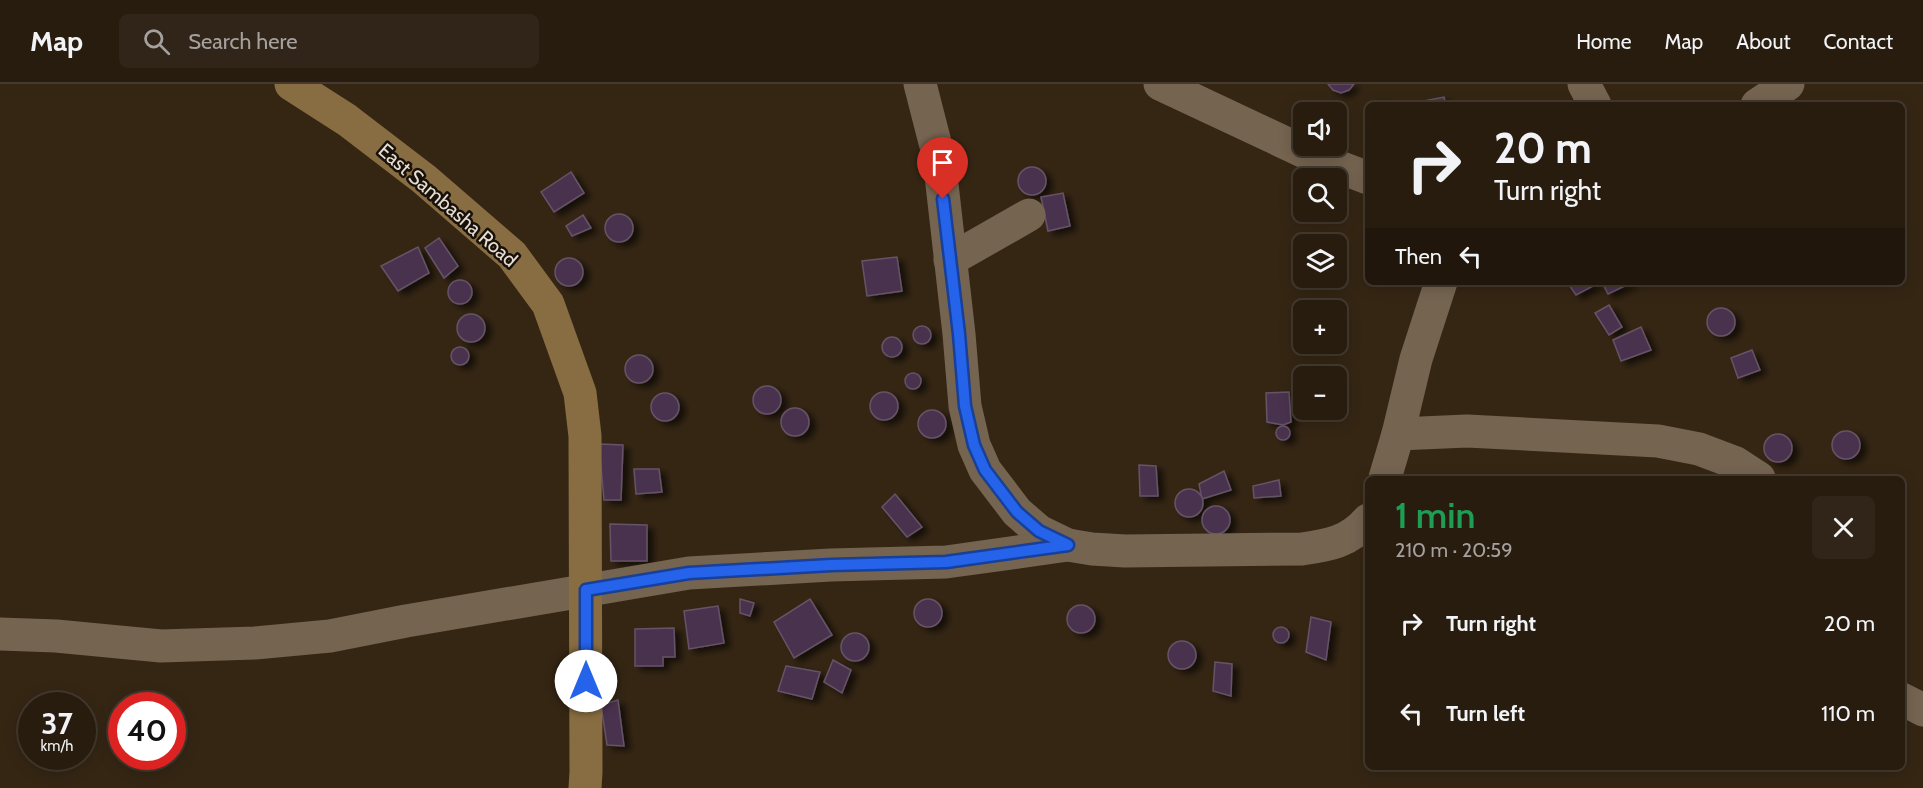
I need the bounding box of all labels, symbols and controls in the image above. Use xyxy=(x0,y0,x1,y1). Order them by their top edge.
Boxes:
search box xyxy=(119,14,539,68)
text: Map xyxy=(30,24,83,58)
icon: search xyxy=(140,25,173,58)
text: Search here xyxy=(188,28,297,55)
text: Home xyxy=(1576,29,1632,54)
text: Map xyxy=(1665,29,1703,54)
text: About xyxy=(1736,29,1790,54)
text: Contact xyxy=(1823,29,1893,54)
map controls xyxy=(1293,102,1347,420)
button: sound xyxy=(1293,102,1347,156)
text: 20 m xyxy=(1494,122,1592,174)
icon: right xyxy=(1395,126,1473,204)
pin xyxy=(917,137,968,199)
street label: East Sambasha Road xyxy=(374,138,522,272)
icon: arrive xyxy=(926,146,959,179)
button: search xyxy=(1293,168,1347,222)
text: Turn right xyxy=(1494,174,1601,207)
button: layers xyxy=(1293,234,1347,288)
icon: left xyxy=(1454,240,1487,273)
text: Then xyxy=(1395,243,1442,270)
button: + xyxy=(1293,300,1347,354)
button: − xyxy=(1293,366,1347,420)
text: 1 min xyxy=(1395,493,1475,537)
button: close xyxy=(1812,496,1875,559)
text: 210 m · 20:59 xyxy=(1395,538,1513,562)
icon: right xyxy=(1395,607,1428,640)
text: Turn right xyxy=(1446,610,1536,637)
text: 20 m xyxy=(1824,610,1875,637)
position arrow xyxy=(554,649,618,713)
speed limit sign: 40 xyxy=(108,692,186,770)
icon: left xyxy=(1395,697,1428,730)
text: Turn left xyxy=(1446,700,1525,727)
text: 110 m xyxy=(1821,700,1875,727)
text: 37 xyxy=(41,705,73,742)
text: km/h xyxy=(41,737,73,755)

